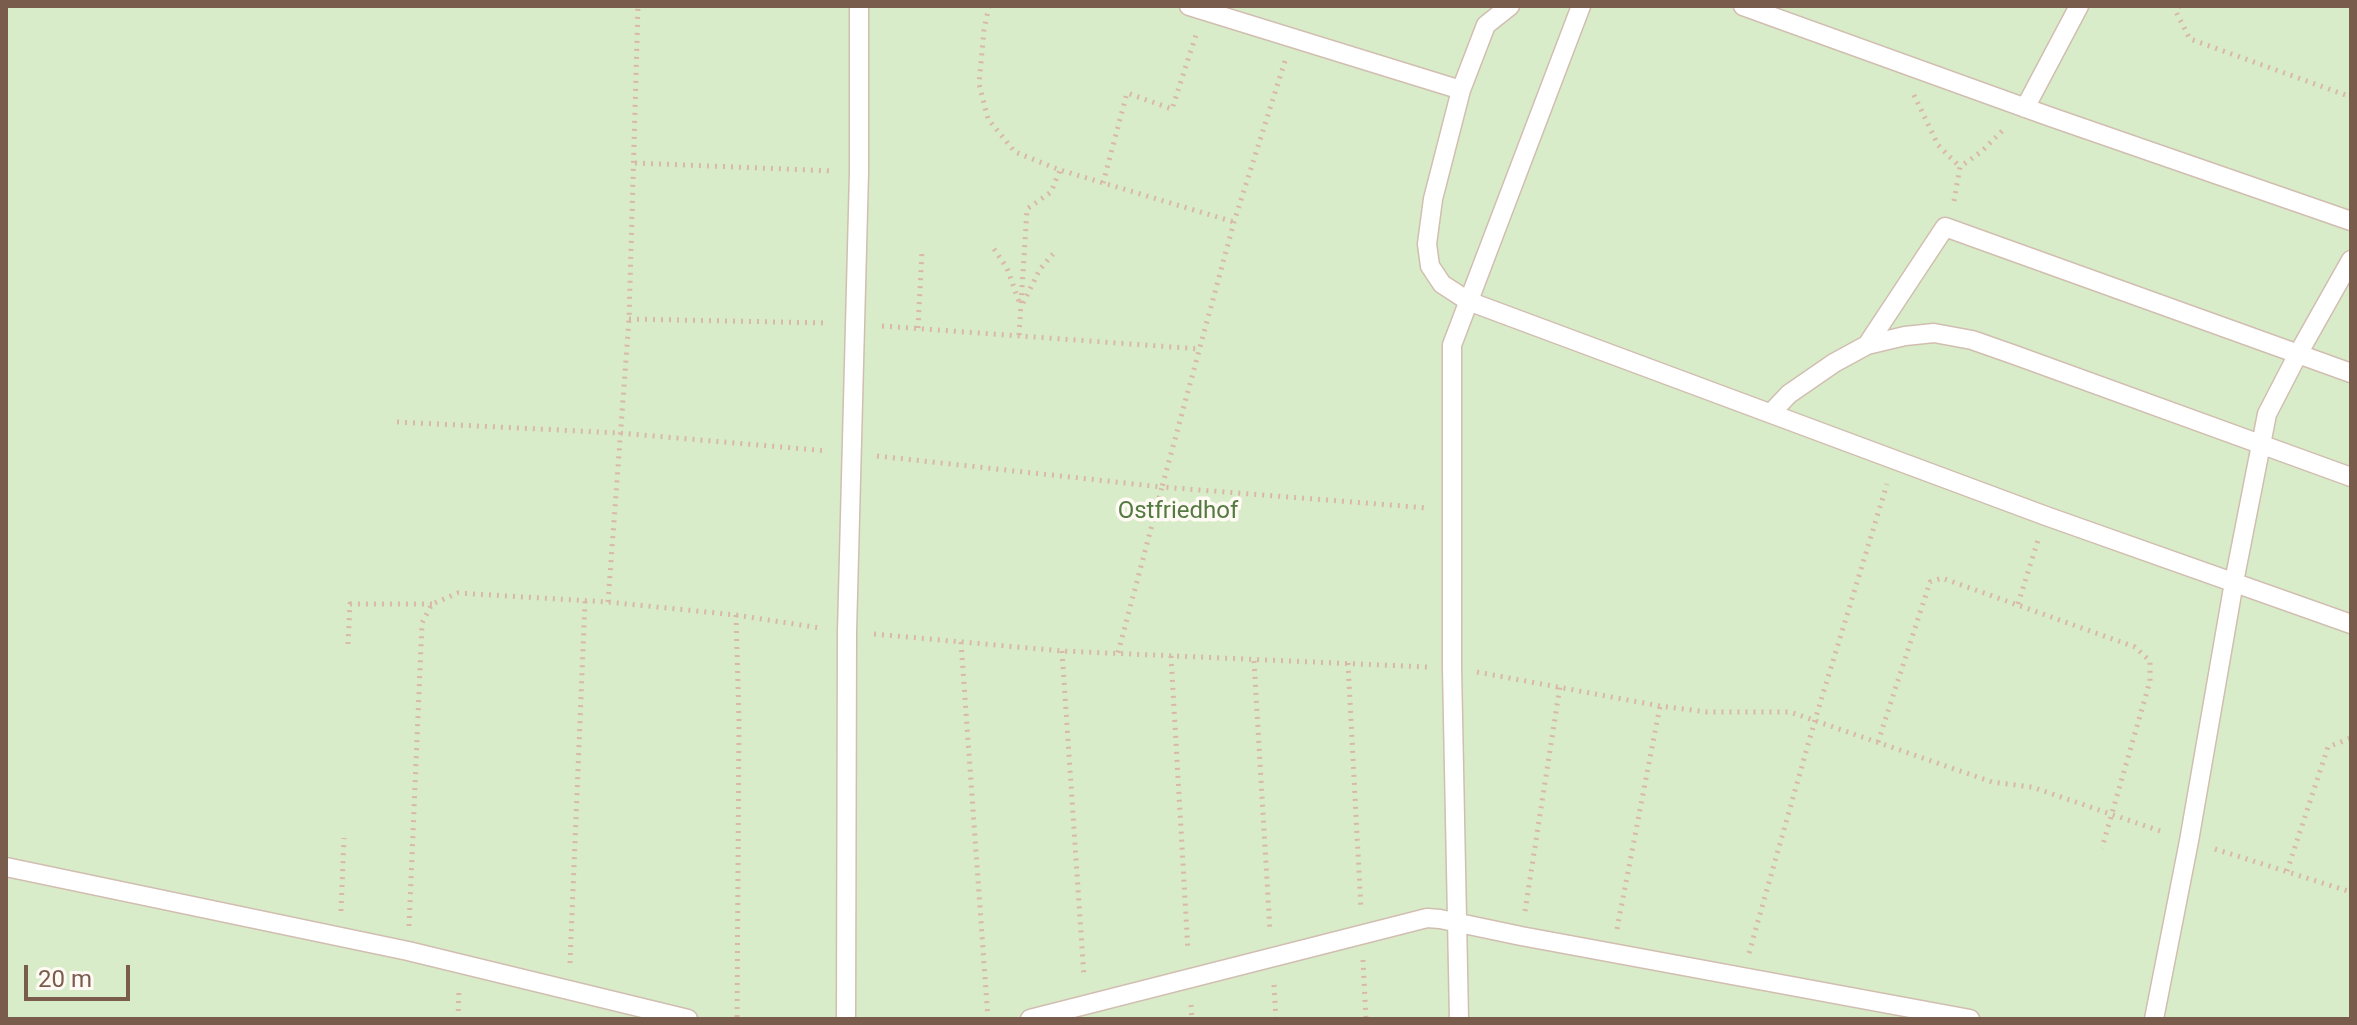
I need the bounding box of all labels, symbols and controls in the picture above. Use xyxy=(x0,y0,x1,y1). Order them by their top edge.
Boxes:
park label: Ostfriedhof xyxy=(1118,498,1238,526)
scale bar xyxy=(28,949,134,999)
text: 20 m xyxy=(38,965,92,993)

